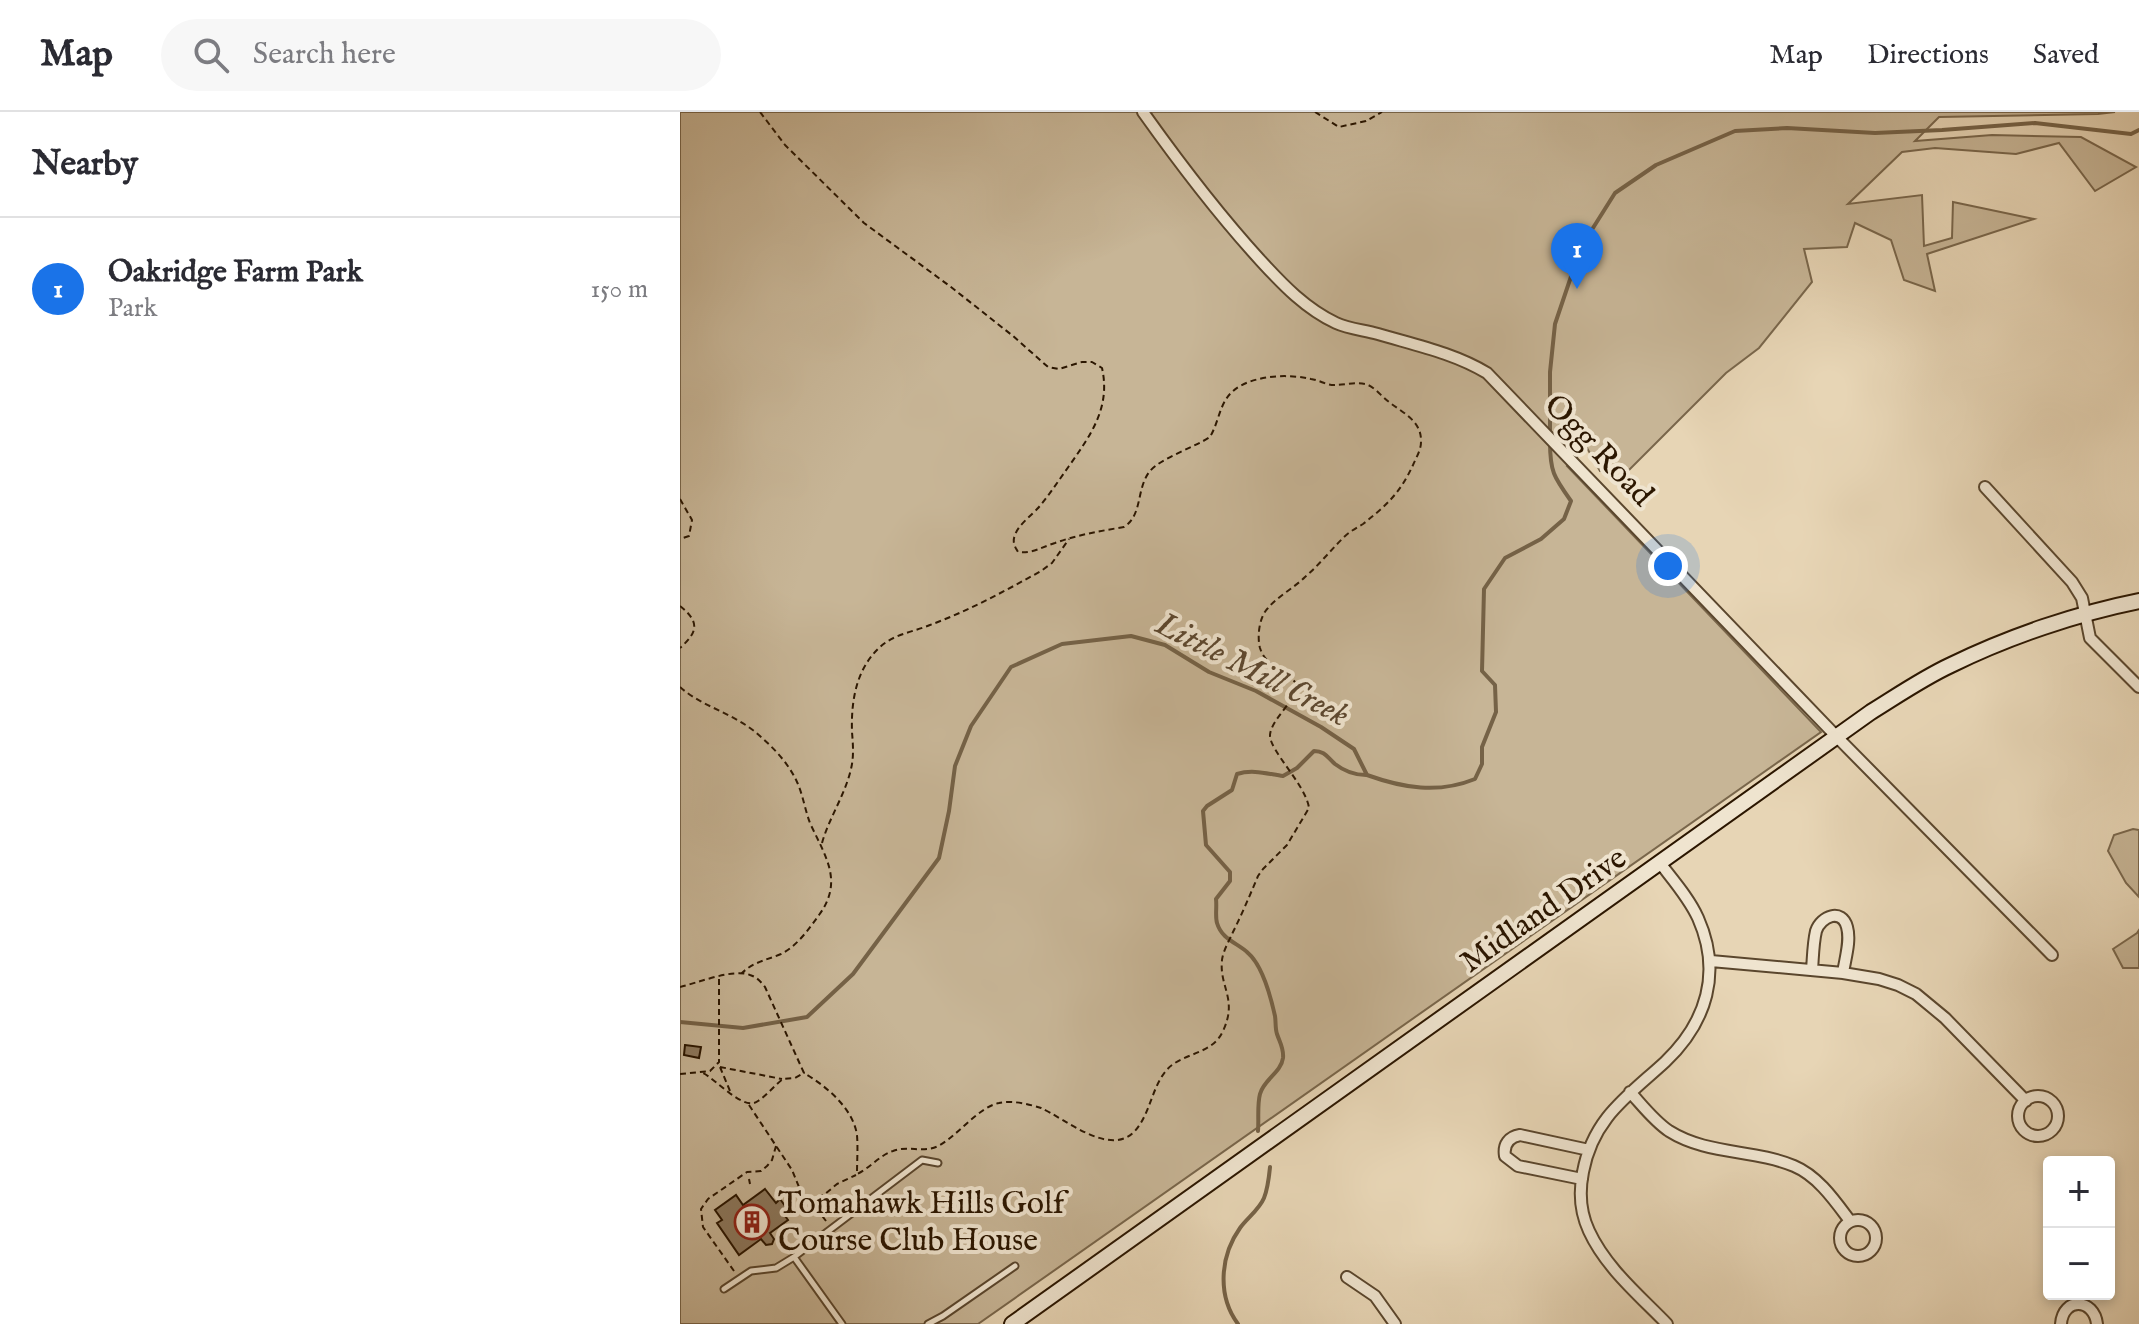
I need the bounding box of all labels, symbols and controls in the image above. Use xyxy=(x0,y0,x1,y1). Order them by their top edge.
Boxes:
search box xyxy=(161,19,721,91)
text: Map xyxy=(40,31,113,79)
icon: search xyxy=(189,33,233,77)
text: Search here xyxy=(253,36,396,74)
text: Map xyxy=(1769,38,1823,73)
text: Directions xyxy=(1867,38,1989,73)
text: Saved xyxy=(2033,38,2099,73)
text: Nearby xyxy=(32,143,138,186)
pin: 1 xyxy=(1551,223,1603,289)
text: Oakridge Farm Park xyxy=(108,254,363,292)
text: 1 xyxy=(53,273,63,306)
text: 150 m xyxy=(590,273,648,306)
text: Park xyxy=(108,292,157,325)
street label: Ogg Road xyxy=(1534,386,1662,516)
your location xyxy=(1648,546,1688,586)
water label: Little Mill Creek xyxy=(1147,602,1356,737)
street label: Midland Drive xyxy=(1453,839,1635,983)
map controls xyxy=(2043,1156,2115,1300)
button: + xyxy=(2043,1156,2115,1228)
place label: Tomahawk Hills Golf Course Club House xyxy=(778,1184,1070,1262)
building icon: Tomahawk Hills Golf Course Club House xyxy=(733,1203,771,1241)
button: − xyxy=(2043,1228,2115,1300)

